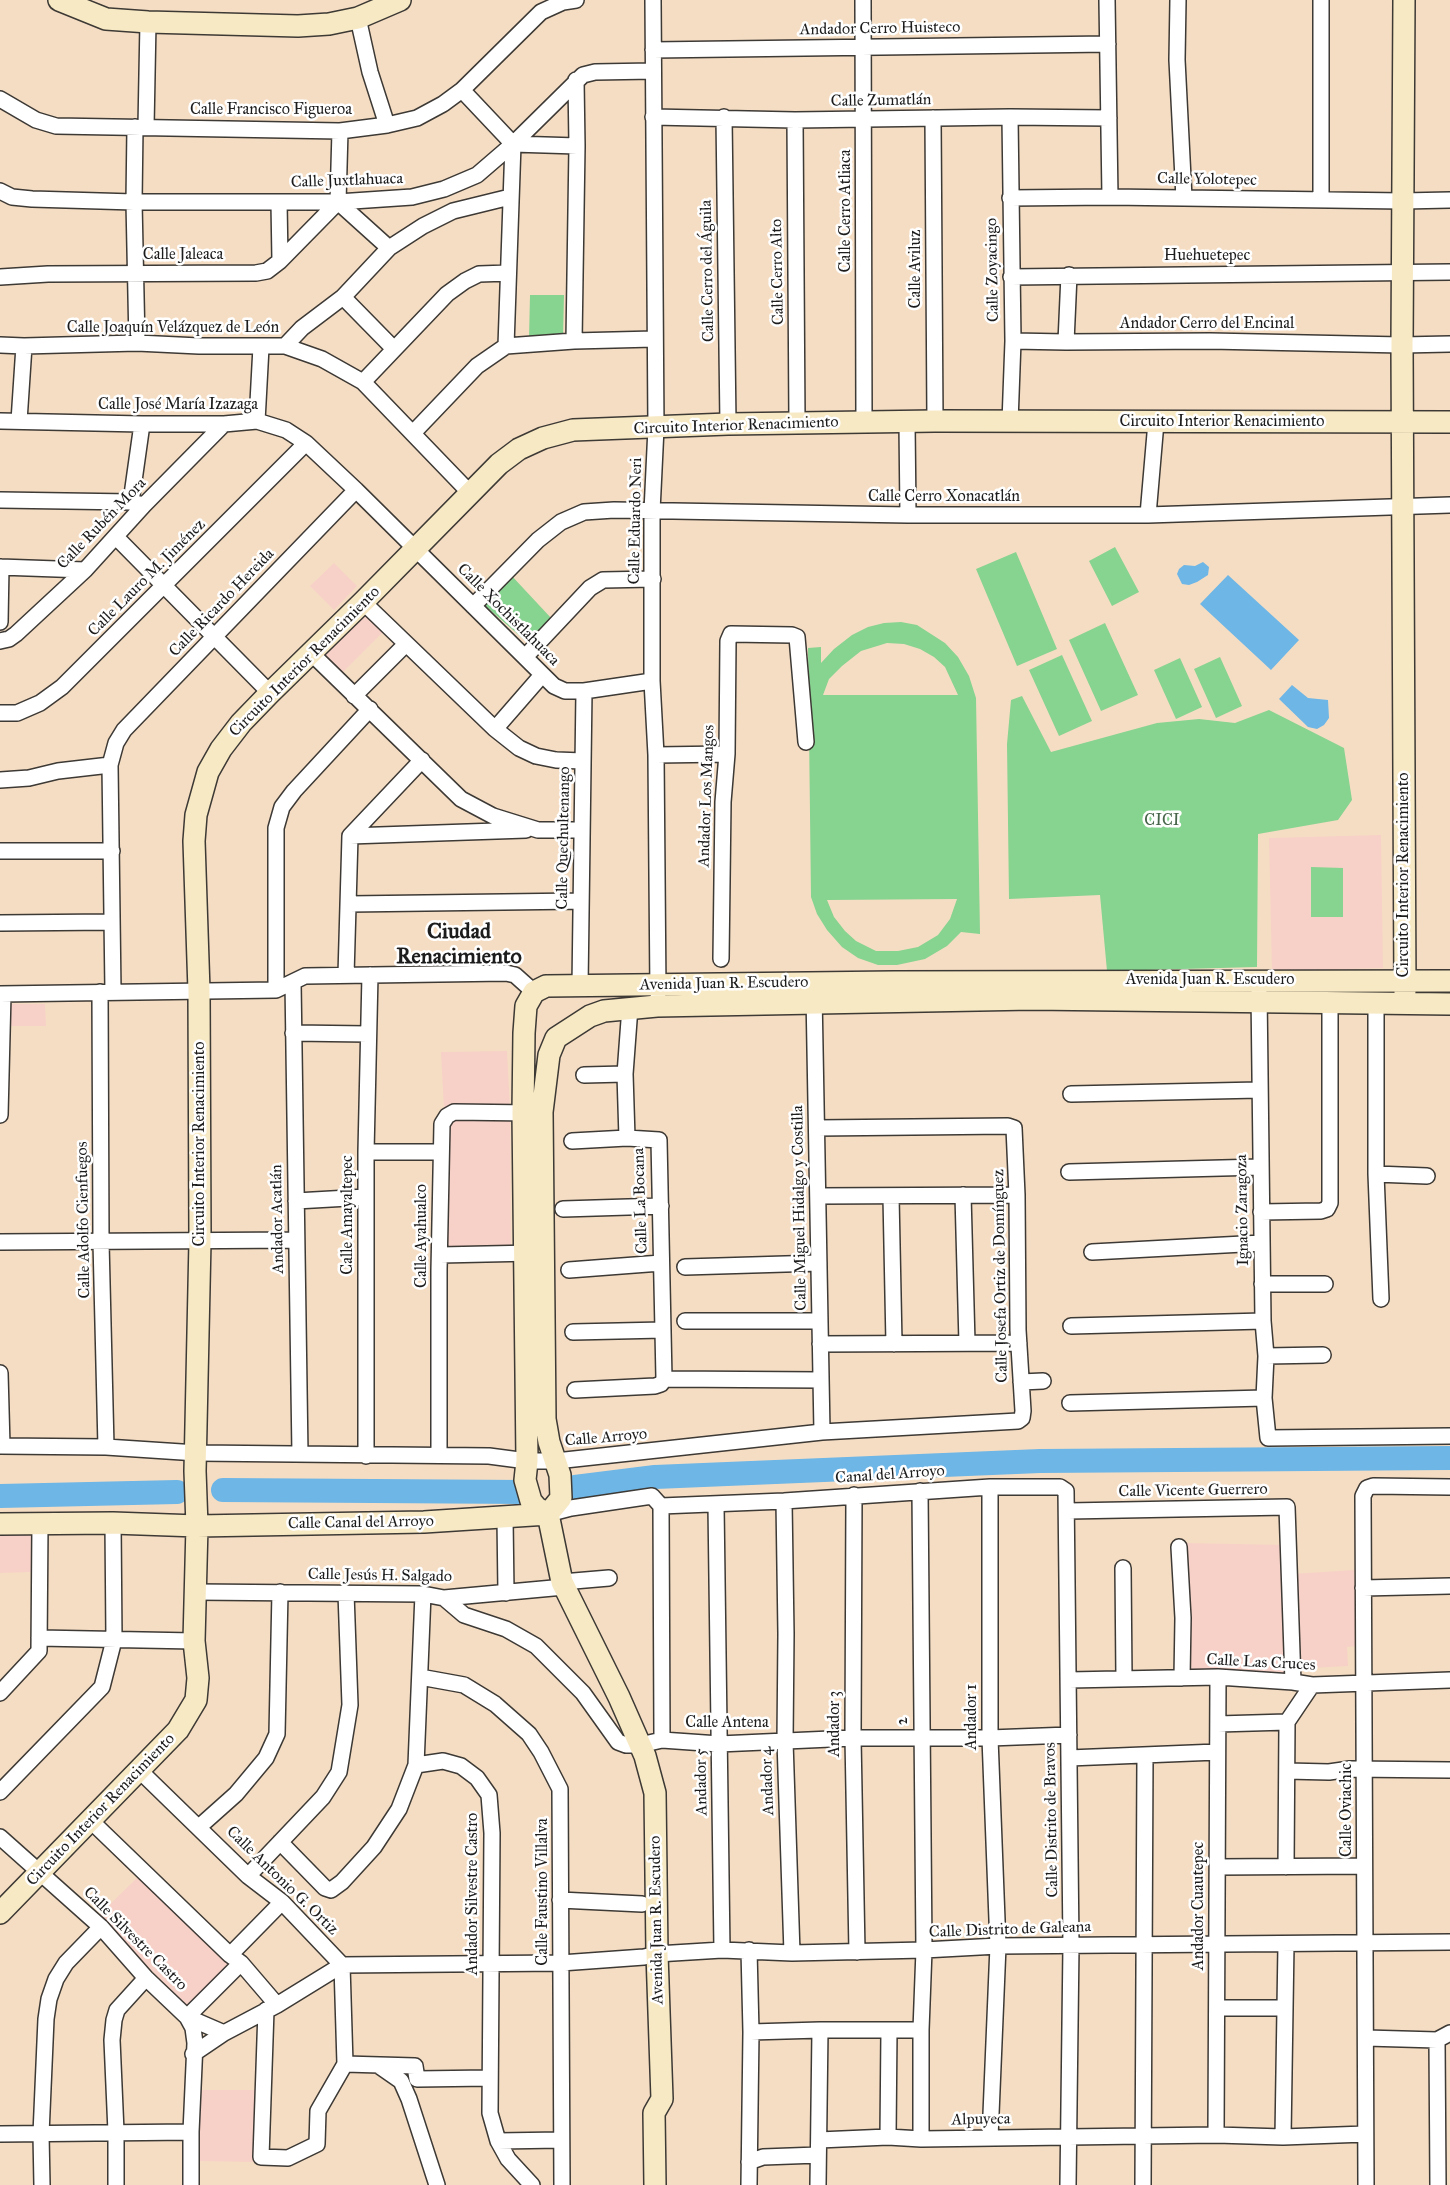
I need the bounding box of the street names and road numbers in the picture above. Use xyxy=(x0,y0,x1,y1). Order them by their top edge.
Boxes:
street label: Andador Cerro Huisteco xyxy=(800,18,960,40)
street label: Calle Zumatlán xyxy=(831,91,931,111)
street label: Calle Francisco Figueroa xyxy=(190,100,352,120)
street label: Calle Cerro Atliaca xyxy=(836,150,856,272)
street label: Calle Juxtlahuaca xyxy=(290,169,404,193)
street label: Calle Yolotepec xyxy=(1157,170,1257,190)
street label: Calle Cerro del Águila xyxy=(697,200,719,342)
street label: Calle Zoyacingo xyxy=(982,218,1004,322)
street label: Calle Cerro Alto xyxy=(767,219,789,325)
street label: Calle Aviluz xyxy=(906,230,926,308)
street label: Calle Jaleaca xyxy=(143,245,223,265)
street label: Huehuetepec xyxy=(1164,246,1250,266)
street label: Andador Cerro del Encinal xyxy=(1120,314,1294,334)
street label: Calle Joaquín Velázquez de León xyxy=(67,318,279,338)
street label: Calle José María Izazaga xyxy=(98,395,258,415)
street label: Circuito Interior Renacimiento xyxy=(1119,412,1325,432)
street label: Circuito Interior Renacimiento xyxy=(633,413,839,439)
street label: Calle Eduardo Neri xyxy=(625,457,647,585)
street label: Calle Rubén Mora xyxy=(54,474,150,574)
street label: Calle Cerro Xonacatlán xyxy=(868,487,1020,507)
street label: Calle Lauro M. Jiménez xyxy=(84,515,210,641)
street label: Calle Ricardo Hereida xyxy=(165,545,279,661)
street label: Calle Xochistlahuaca xyxy=(453,560,563,670)
street label: Circuito Interior Renacimiento xyxy=(226,583,384,741)
street label: Andador Los Mangos xyxy=(695,724,719,868)
street label: Calle Quechultenango xyxy=(553,766,575,910)
street label: Circuito Interior Renacimiento xyxy=(1394,772,1414,978)
street label: Avenida Juan R. Escudero xyxy=(1126,970,1294,990)
street label: Avenida Juan R. Escudero xyxy=(639,973,809,995)
street label: Circuito Interior Renacimiento xyxy=(190,1041,210,1247)
street label: Calle Miguel Hidalgo y Costilla xyxy=(789,1105,811,1311)
street label: Calle Adolfo Cienfuegos xyxy=(73,1141,95,1299)
street label: Calle La Bocana xyxy=(630,1148,652,1254)
street label: Ignacio Zaragoza xyxy=(1232,1154,1254,1266)
street label: Calle Amayaltepec xyxy=(338,1155,358,1275)
street label: Andador Acatlán xyxy=(267,1164,289,1274)
street label: Calle Josefa Ortiz de Domínguez xyxy=(990,1169,1012,1383)
street label: Calle Ayahualco xyxy=(412,1184,432,1288)
street label: Calle Arroyo xyxy=(564,1425,648,1451)
street label: Canal del Arroyo xyxy=(835,1462,945,1488)
street label: Calle Vicente Guerrero xyxy=(1118,1480,1268,1502)
street label: Calle Canal del Arroyo xyxy=(288,1512,434,1534)
street label: Calle Jesús H. Salgado xyxy=(308,1565,452,1587)
street label: Calle Las Cruces xyxy=(1206,1651,1316,1675)
street label: Andador 1 xyxy=(962,1684,982,1750)
street label: Andador 3 xyxy=(825,1691,845,1757)
street label: Calle Antena xyxy=(685,1713,769,1733)
street label: 2 xyxy=(893,1717,913,1725)
street label: Circuito Interior Renacimiento xyxy=(23,1730,179,1890)
street label: Calle Distrito de Bravos xyxy=(1041,1742,1063,1898)
street label: Andador 4 xyxy=(757,1746,779,1816)
street label: Andador 5 xyxy=(692,1748,712,1816)
street label: Calle Oviachic xyxy=(1337,1763,1357,1857)
street label: Andador Silvestre Castro xyxy=(463,1813,483,1975)
street label: Calle Faustino Villalva xyxy=(533,1818,553,1966)
street label: Calle Antonio G. Ortiz xyxy=(222,1823,342,1939)
street label: Avenida Juan R. Escudero xyxy=(646,1835,668,2005)
street label: Andador Cuautepec xyxy=(1189,1842,1209,1970)
street label: Calle Silvestre Castro xyxy=(79,1883,191,1995)
street label: Calle Distrito de Galeana xyxy=(929,1918,1091,1942)
street label: Alpuyeca xyxy=(951,2110,1011,2130)

